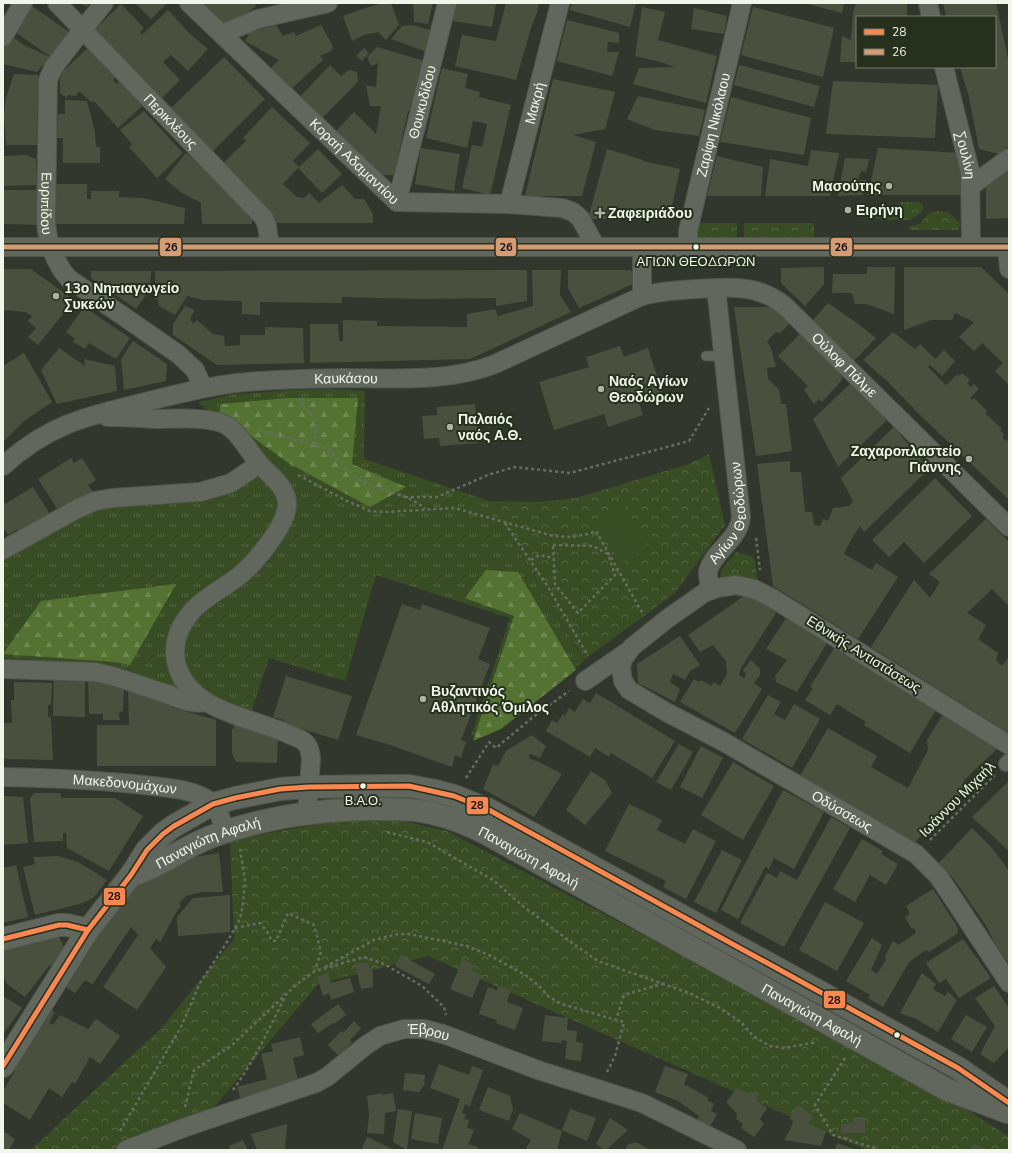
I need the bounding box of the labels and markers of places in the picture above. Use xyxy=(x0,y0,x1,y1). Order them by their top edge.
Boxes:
place label: Μασούτης xyxy=(812,177,881,196)
marker: Μασούτης xyxy=(884,181,894,191)
place label: Ειρήνη xyxy=(856,201,903,220)
place label: Ζαφειριάδου xyxy=(608,204,692,223)
marker: Ειρήνη xyxy=(843,205,853,215)
marker: Ζαφειριάδου xyxy=(595,208,605,218)
marker: ΑΓΙΩΝ ΘΕΟΔΩΡΩΝ xyxy=(691,242,701,252)
place label: ΑΓΙΩΝ ΘΕΟΔΩΡΩΝ xyxy=(637,253,755,271)
place label: 13ο Νηπιαγωγείο Συκεών xyxy=(64,279,179,314)
marker: 13ο Νηπιαγωγείο Συκεών xyxy=(51,291,61,301)
place label: Ναός Αγίων Θεοδώρων xyxy=(609,372,688,407)
marker: Ναός Αγίων Θεοδώρων xyxy=(596,384,606,394)
place label: Παλαιός ναός Α.Θ. xyxy=(458,410,522,445)
marker: Παλαιός ναός Α.Θ. xyxy=(445,422,455,432)
place label: Ζαχαροπλαστείο Γιάννης xyxy=(851,442,961,477)
marker: Ζαχαροπλαστείο Γιάννης xyxy=(964,454,974,464)
place label: Βυζαντινός Αθλητικός Όμιλος xyxy=(431,682,549,717)
marker: Βυζαντινός Αθλητικός Όμιλος xyxy=(418,694,428,704)
marker: Β.Α.Ο. xyxy=(358,781,368,791)
place label: Β.Α.Ο. xyxy=(345,792,381,810)
unlabelled marker xyxy=(892,1030,902,1040)

